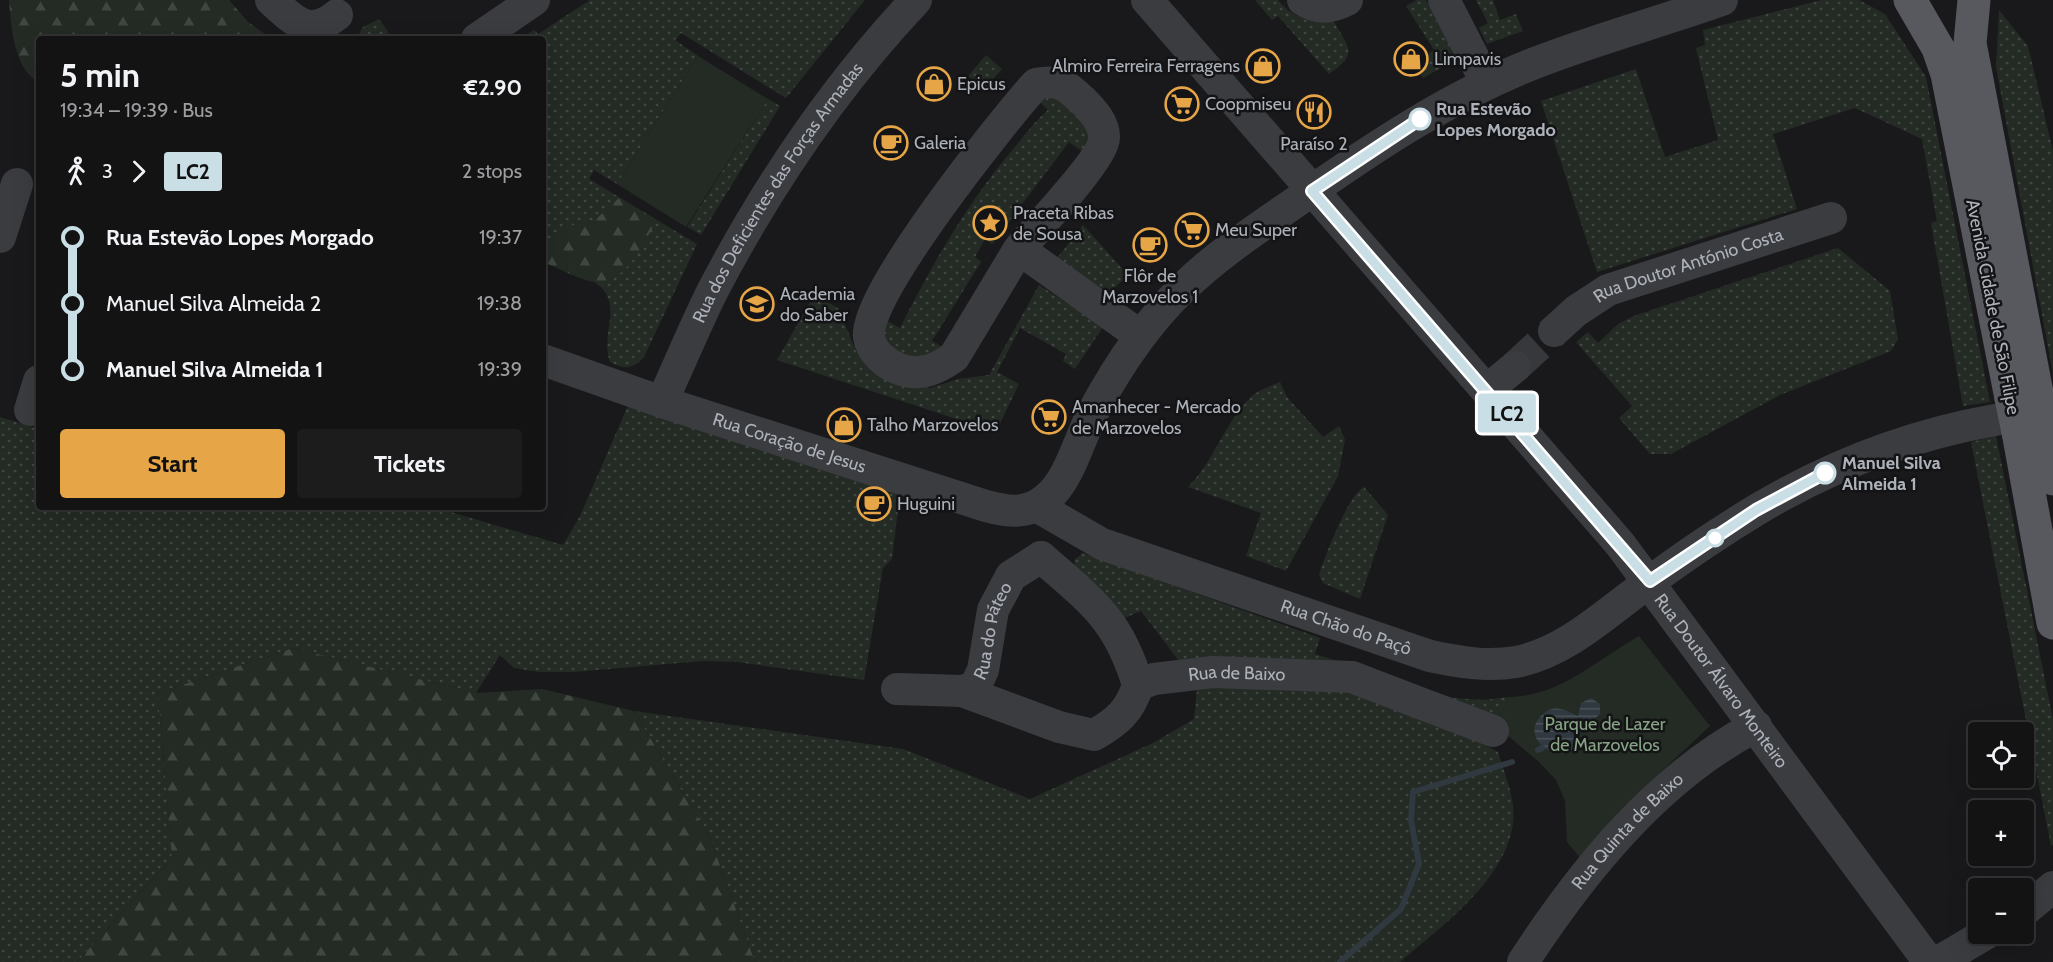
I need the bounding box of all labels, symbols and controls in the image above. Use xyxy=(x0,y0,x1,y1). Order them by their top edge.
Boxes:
shop icon: Limpavis xyxy=(1393,41,1429,77)
shop icon: Almiro Ferreira Ferragens xyxy=(1245,48,1281,84)
place label: Limpavis xyxy=(1434,48,1501,70)
text: 5 min xyxy=(60,55,140,95)
place label: Almiro Ferreira Ferragens xyxy=(1052,55,1240,77)
street label: Rua dos Deficientes das Forças Armadas xyxy=(688,58,868,326)
shop icon: Epicus xyxy=(916,66,952,102)
place label: Epicus xyxy=(957,73,1006,95)
text: €2.90 xyxy=(464,74,522,101)
supermarket icon: Coopmiseu xyxy=(1164,86,1200,122)
place label: Coopmiseu xyxy=(1205,93,1291,115)
restaurant icon: Paraíso 2 xyxy=(1296,94,1332,130)
text: 19:34 – 19:39 · Bus xyxy=(60,98,213,122)
place label: Rua Estevão Lopes Morgado xyxy=(1436,98,1556,141)
marker: Rua Estevão Lopes Morgado xyxy=(1409,108,1431,130)
cafe icon: Galeria xyxy=(873,125,909,161)
place label: Galeria xyxy=(914,132,967,154)
place label: Paraíso 2 xyxy=(1280,133,1348,155)
icon: walk xyxy=(60,155,93,188)
icon: forward xyxy=(122,155,155,188)
text: 3 xyxy=(102,159,113,183)
text: LC2 xyxy=(176,159,210,184)
text: 2 stops xyxy=(462,159,522,183)
street label: Avenida Cidade de São Filipe xyxy=(1961,197,2025,417)
place label: Praceta Ribas de Sousa xyxy=(1013,202,1114,245)
place icon: Praceta Ribas de Sousa xyxy=(972,205,1008,241)
supermarket icon: Meu Super xyxy=(1174,212,1210,248)
place label: Meu Super xyxy=(1215,219,1297,241)
street label: Rua Doutor António Costa xyxy=(1589,223,1786,308)
text: Rua Estevão Lopes Morgado xyxy=(106,224,374,251)
text: 19:37 xyxy=(479,225,522,249)
cafe icon: Flôr de Marzovelos 1 xyxy=(1132,227,1168,263)
place label: Flôr de Marzovelos 1 xyxy=(1102,265,1198,308)
place label: Academia do Saber xyxy=(780,283,856,326)
school or university icon: Academia do Saber xyxy=(739,286,775,322)
text: Manuel Silva Almeida 2 xyxy=(106,290,321,317)
text: 19:38 xyxy=(477,291,522,315)
text: Manuel Silva Almeida 1 xyxy=(106,356,323,383)
text: 19:39 xyxy=(478,357,522,381)
line badge: LC2 xyxy=(1472,394,1541,432)
place label: Amanhecer - Mercado de Marzovelos xyxy=(1072,396,1241,439)
supermarket icon: Amanhecer - Mercado de Marzovelos xyxy=(1031,399,1067,435)
text: LC2 xyxy=(1490,401,1524,426)
shop icon: Talho Marzovelos xyxy=(826,407,862,443)
street label: Rua Coração de Jesus xyxy=(710,408,869,478)
place label: Talho Marzovelos xyxy=(867,414,998,436)
button: Start xyxy=(60,429,285,498)
button: Tickets xyxy=(297,429,522,498)
place label: Manuel Silva Almeida 1 xyxy=(1842,452,1941,495)
marker: Manuel Silva Almeida 1 xyxy=(1814,462,1836,484)
cafe icon: Huguini xyxy=(856,486,892,522)
place label: Huguini xyxy=(897,493,955,515)
unlabelled marker xyxy=(1706,529,1724,547)
street label: Rua do Páteo xyxy=(969,578,1017,683)
street label: Rua Doutor Álvaro Monteiro xyxy=(1649,589,1793,772)
street label: Rua Chão do Paçô xyxy=(1278,595,1414,660)
street label: Rua de Baixo xyxy=(1187,661,1286,686)
park label: Parque de Lazer de Marzovelos xyxy=(1545,713,1666,756)
map controls xyxy=(1968,722,2034,944)
button: locate xyxy=(1968,722,2034,788)
street label: Rua Quinta de Baixo xyxy=(1567,768,1688,894)
button: + xyxy=(1968,800,2034,866)
button: − xyxy=(1968,878,2034,944)

